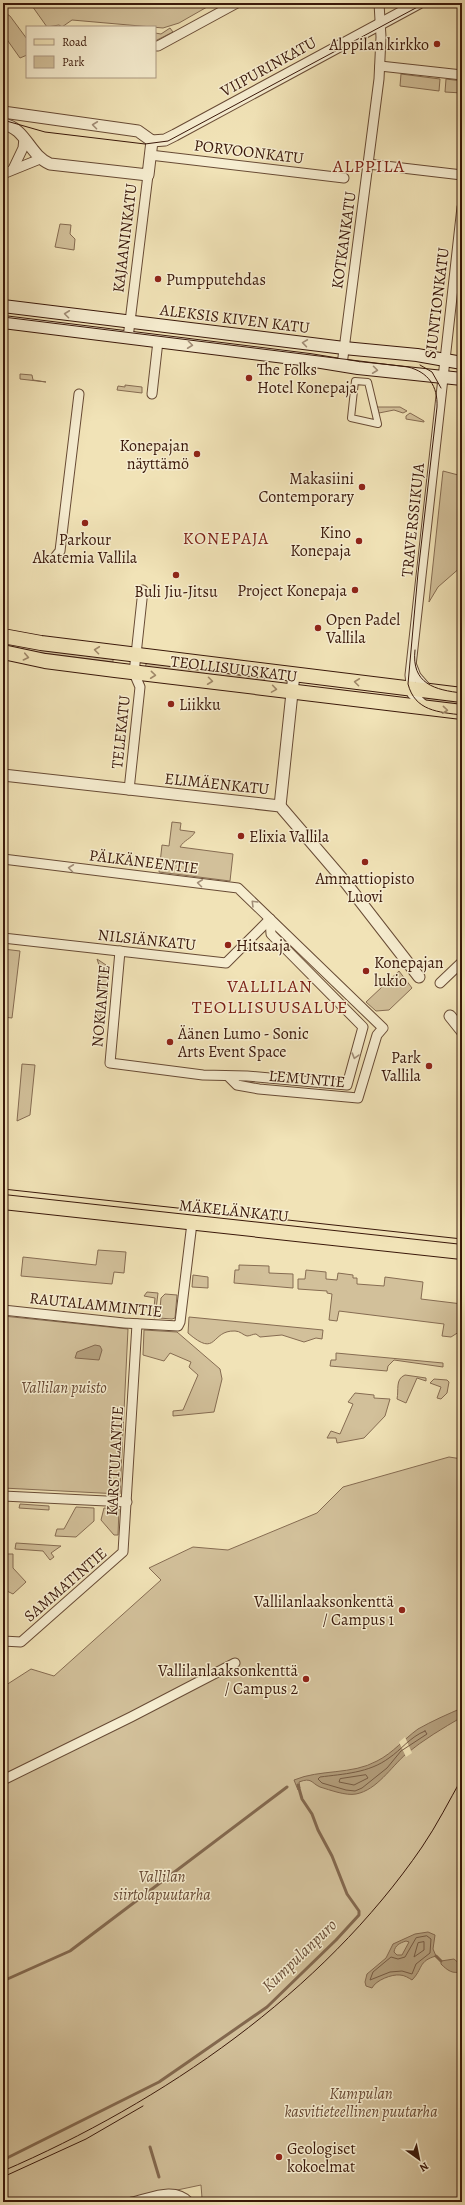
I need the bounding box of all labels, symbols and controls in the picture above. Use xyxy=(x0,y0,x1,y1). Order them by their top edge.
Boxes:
legend xyxy=(26,26,156,78)
street label: VIIPURINKATU xyxy=(216,31,320,103)
text: Road xyxy=(62,34,88,50)
place label: Alppilan kirkko xyxy=(328,34,429,56)
marker: Alppilan kirkko xyxy=(432,39,442,49)
text: Park xyxy=(62,54,85,70)
one-way arrow xyxy=(92,121,98,130)
street label: PORVOONKATU xyxy=(193,134,305,170)
district label: ALPPILA xyxy=(332,154,405,178)
street label: KAJAANINKATU xyxy=(107,182,143,294)
street label: KOTKANKATU xyxy=(326,190,362,290)
street label: SIUNTIONKATU xyxy=(419,246,455,360)
place label: Pumpputehdas xyxy=(166,269,266,291)
marker: Pumpputehdas xyxy=(153,274,163,284)
street label: ALEKSIS KIVEN KATU xyxy=(158,299,311,339)
one-way arrow xyxy=(64,309,70,318)
one-way arrow xyxy=(302,339,308,348)
one-way arrow xyxy=(186,340,193,349)
place label: The Folks Hotel Konepaja xyxy=(257,359,358,399)
one-way arrow xyxy=(372,365,379,374)
marker: The Folks Hotel Konepaja xyxy=(244,373,254,383)
place label: Konepajan näyttämö xyxy=(119,435,189,475)
marker: Konepajan näyttämö xyxy=(192,449,202,459)
street label: TRAVERSSIKUJA xyxy=(396,461,430,578)
place label: Makasiini Contemporary xyxy=(258,468,355,508)
marker: Makasiini Contemporary xyxy=(357,482,367,492)
marker: Parkour Akatemia Vallila xyxy=(80,518,90,528)
place label: Kino Konepaja xyxy=(290,522,352,562)
district label: KONEPAJA xyxy=(183,527,269,550)
place label: Parkour Akatemia Vallila xyxy=(32,529,138,569)
marker: Kino Konepaja xyxy=(354,536,364,546)
marker: Buli Jiu-Jitsu xyxy=(171,570,181,580)
place label: Project Konepaja xyxy=(237,580,348,602)
place label: Buli Jiu-Jitsu xyxy=(134,581,218,603)
marker: Project Konepaja xyxy=(350,585,360,595)
place label: Open Padel Vallila xyxy=(325,609,400,649)
marker: Open Padel Vallila xyxy=(313,623,323,633)
one-way arrow xyxy=(94,646,100,655)
street label: TEOLLISUUSKATU xyxy=(169,650,299,688)
one-way arrow xyxy=(23,652,29,660)
one-way arrow xyxy=(150,670,156,679)
one-way arrow xyxy=(207,677,213,686)
one-way arrow xyxy=(354,678,360,687)
one-way arrow xyxy=(271,684,277,693)
street label: TELEKATU xyxy=(106,694,136,770)
place label: Liikku xyxy=(179,694,221,716)
marker: Liikku xyxy=(166,699,176,709)
one-way arrow xyxy=(442,705,448,714)
street label: ELIMÄENKATU xyxy=(163,768,270,800)
place label: Elixia Vallila xyxy=(249,826,330,848)
marker: Elixia Vallila xyxy=(236,831,246,841)
street label: PÄLKÄNEENTIE xyxy=(88,844,200,880)
marker: Ammattiopisto Luovi xyxy=(360,857,370,867)
one-way arrow xyxy=(68,863,74,872)
place label: Ammattiopisto Luovi xyxy=(315,868,414,908)
one-way arrow xyxy=(197,879,203,888)
one-way arrow xyxy=(251,900,259,908)
street label: NILSIÄNKATU xyxy=(97,924,197,956)
place label: Hitsaaja xyxy=(236,935,291,957)
marker: Hitsaaja xyxy=(223,940,233,950)
place label: Konepajan lukio xyxy=(374,952,444,992)
street label: NOKIANTIE xyxy=(86,964,116,1048)
marker: Konepajan lukio xyxy=(361,966,371,976)
district label: VALLILAN TEOLLISUUSALUE xyxy=(192,974,348,1019)
place label: Äänen Lumo - Sonic Arts Event Space xyxy=(177,1023,309,1063)
marker: Äänen Lumo - Sonic Arts Event Space xyxy=(165,1037,175,1047)
place label: Park Vallila xyxy=(380,1047,422,1087)
one-way arrow xyxy=(351,1052,360,1059)
marker: Park Vallila xyxy=(424,1061,434,1071)
street label: LEMUNTIE xyxy=(268,1065,346,1093)
street label: MÄKELÄNKATU xyxy=(178,1194,290,1228)
street label: RAUTALAMMINTIE xyxy=(28,1287,163,1323)
park label: Vallilan puisto xyxy=(21,1377,107,1399)
street label: KARSTULANTIE xyxy=(101,1406,129,1517)
street label: SAMMATINTIE xyxy=(19,1542,112,1627)
place label: Vallilanlaaksonkenttä / Campus 1 xyxy=(253,1591,395,1631)
marker: Vallilanlaaksonkenttä / Campus 1 xyxy=(397,1605,407,1615)
place label: Vallilanlaaksonkenttä / Campus 2 xyxy=(157,1660,299,1700)
marker: Vallilanlaaksonkenttä / Campus 2 xyxy=(301,1674,311,1684)
park label: Vallilan siirtolapuutarha xyxy=(113,1866,211,1906)
water label: Kumpulanpuro xyxy=(257,1914,342,1997)
park label: Kumpulan kasvitieteellinen puutarha xyxy=(284,2083,438,2123)
place label: Geologiset kokoelmat xyxy=(287,2138,356,2178)
north arrow xyxy=(399,2139,439,2179)
marker: Geologiset kokoelmat xyxy=(274,2152,284,2162)
text: N xyxy=(417,2158,432,2175)

